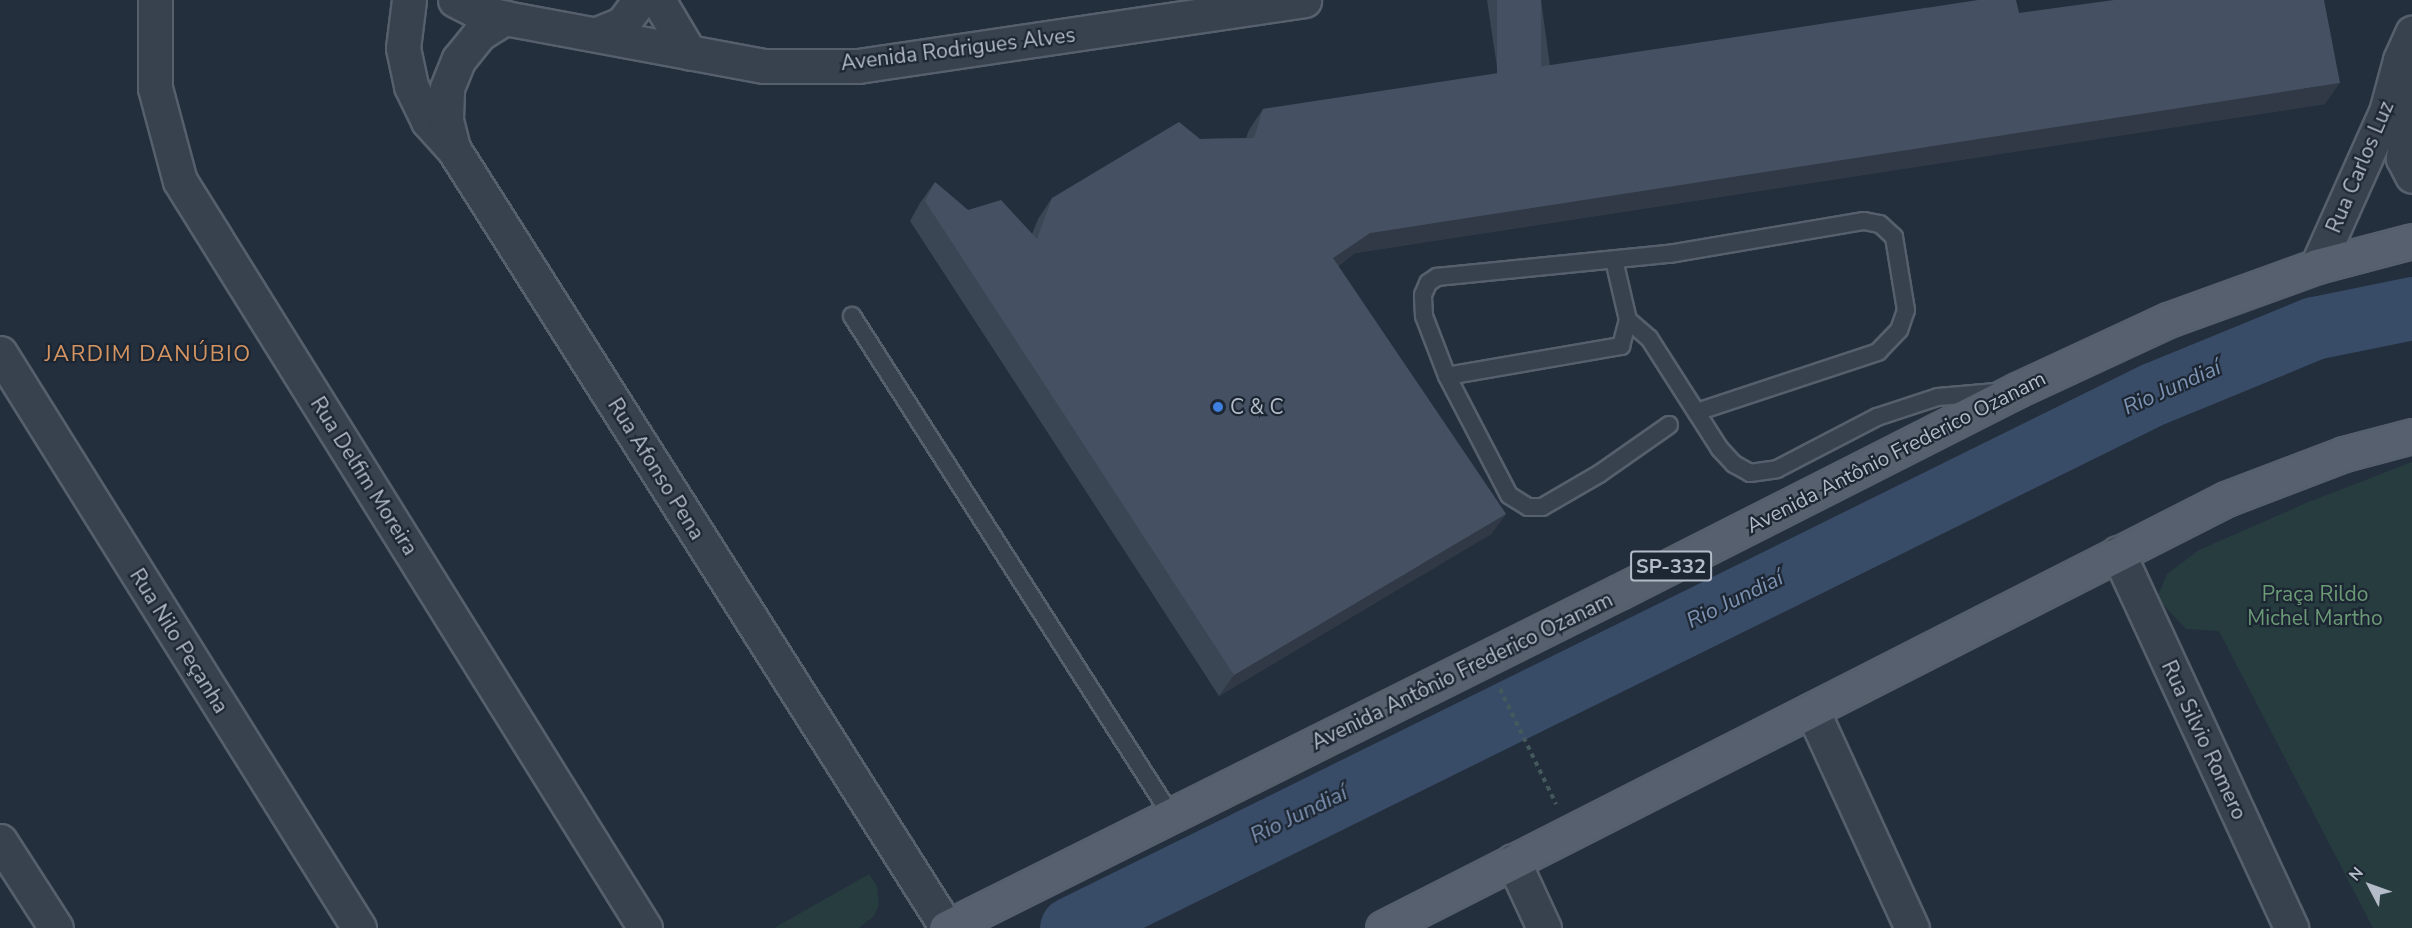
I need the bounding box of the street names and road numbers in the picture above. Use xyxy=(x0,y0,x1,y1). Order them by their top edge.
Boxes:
street label: Avenida Rodrigues Alves xyxy=(839,22,1077,76)
street label: Rua Carlos Luz xyxy=(2321,97,2399,237)
street label: Avenida Antônio Frederico Ozanam xyxy=(1742,365,2050,539)
street label: Rua Delfim Moreira xyxy=(305,392,423,560)
street label: Rua Afonso Pena xyxy=(602,394,710,544)
road number: SP-332 xyxy=(1629,549,1713,583)
street label: Rua Nilo Peçanha xyxy=(124,564,234,718)
street label: Avenida Antônio Frederico Ozanam xyxy=(1307,587,1617,755)
street label: Rua Silvio Romero xyxy=(2156,656,2252,824)

